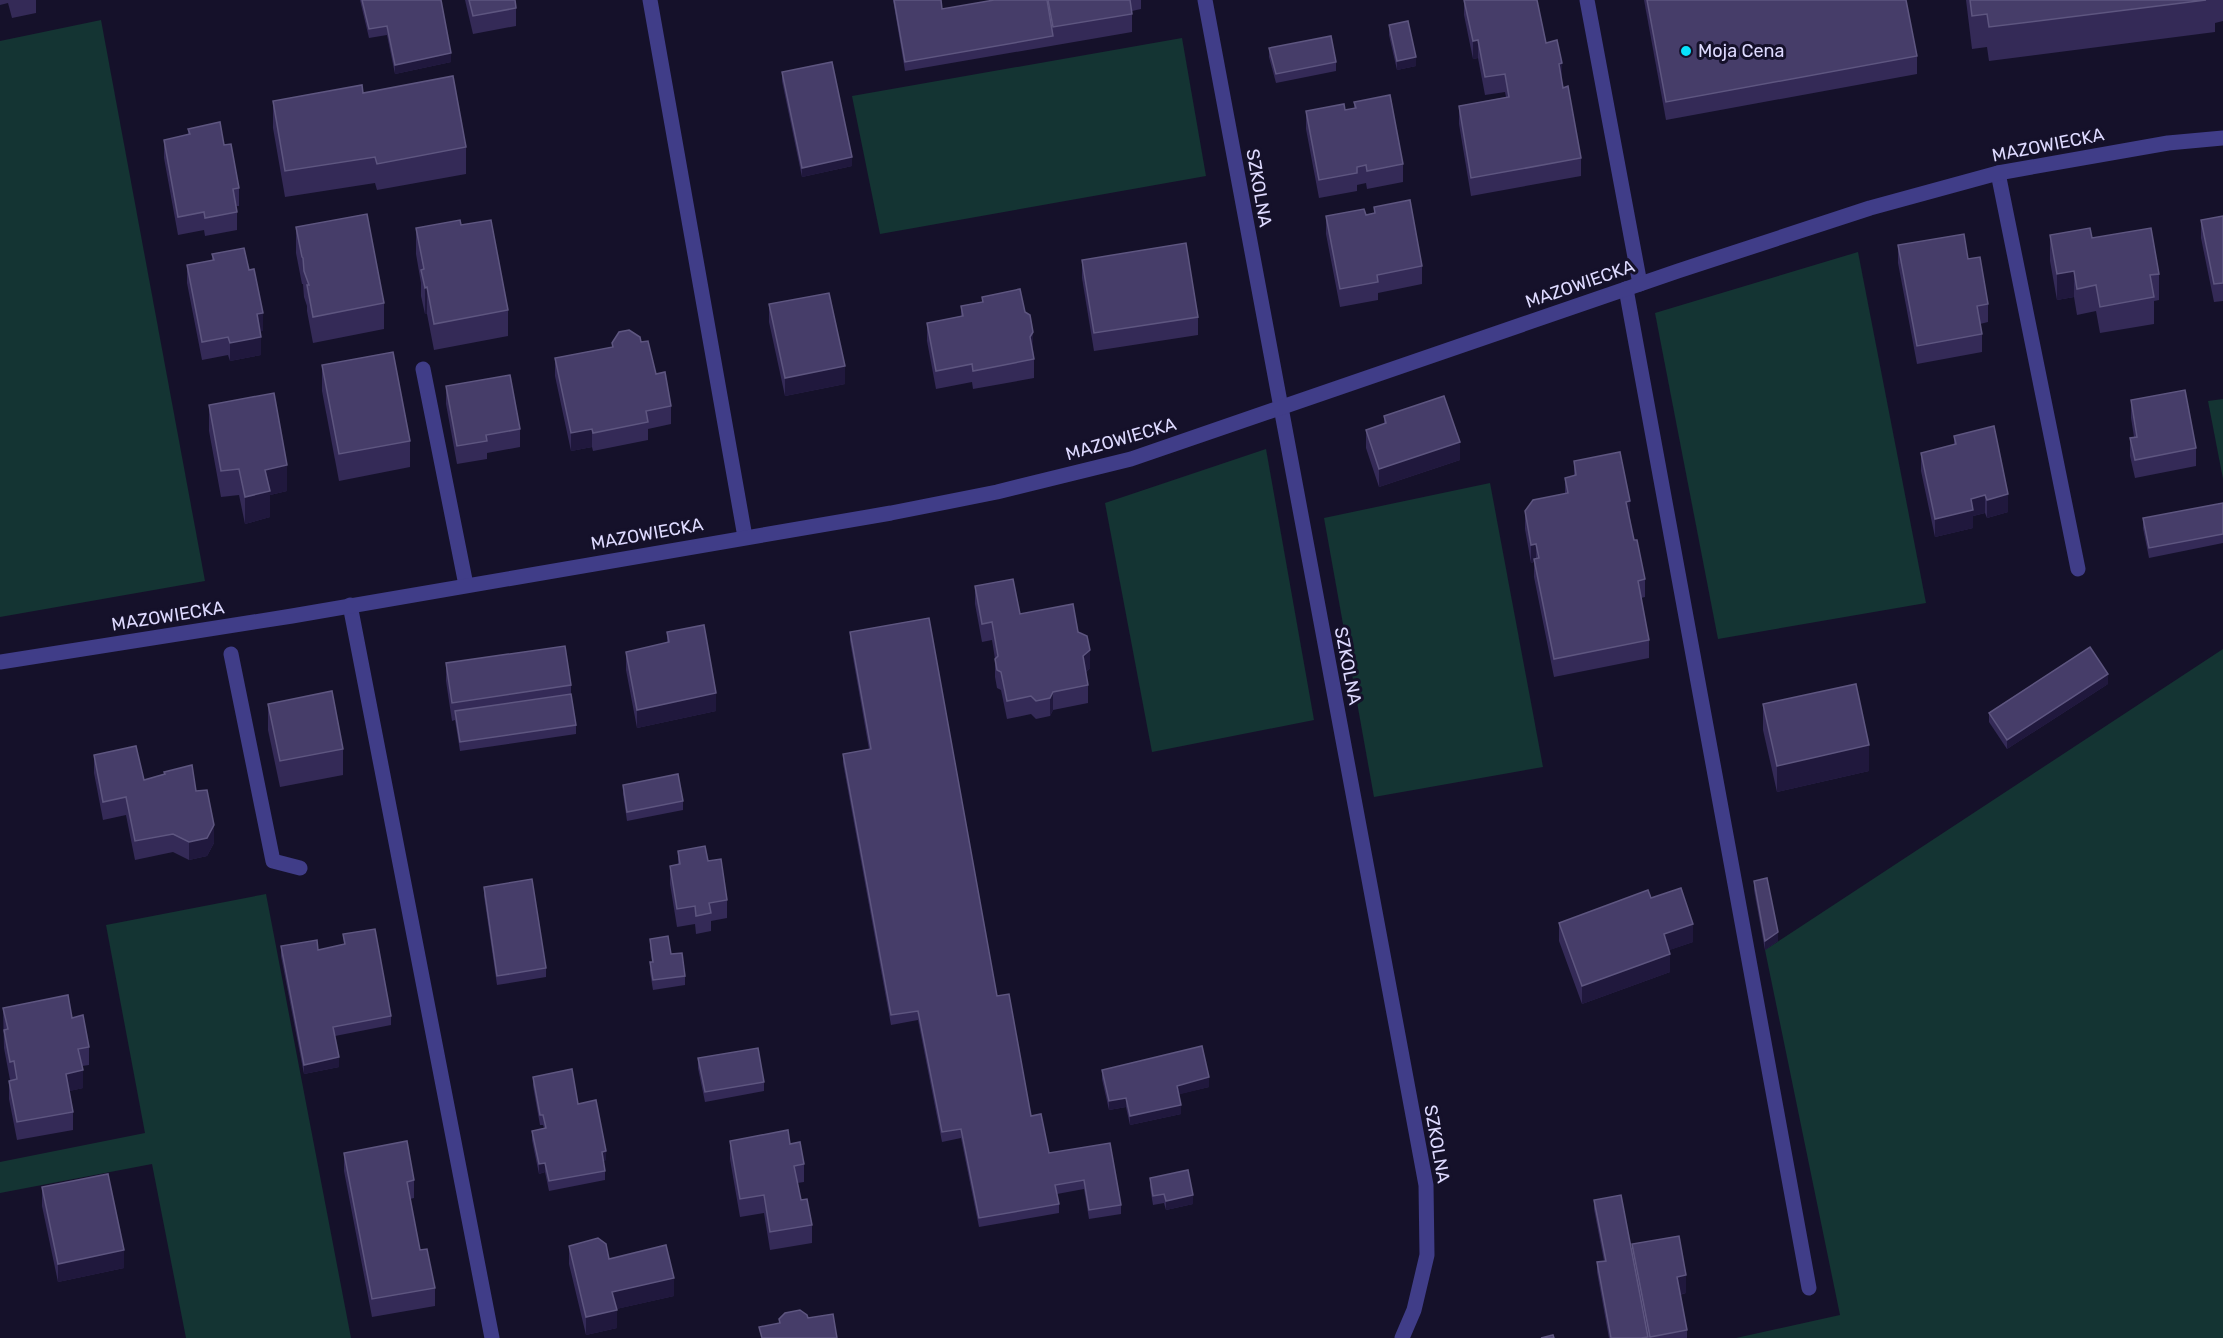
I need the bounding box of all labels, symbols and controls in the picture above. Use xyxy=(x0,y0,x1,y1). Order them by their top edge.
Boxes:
place label: Moja Cena xyxy=(1698,40,1784,62)
marker: Moja Cena xyxy=(1679,44,1693,58)
street label: MAZOWIECKA xyxy=(1990,123,2106,167)
street label: SZKOLNA xyxy=(1241,147,1277,229)
street label: MAZOWIECKA xyxy=(1522,255,1638,313)
street label: MAZOWIECKA xyxy=(1063,413,1179,465)
street label: MAZOWIECKA xyxy=(589,513,705,555)
street label: MAZOWIECKA xyxy=(110,596,226,636)
street label: SZKOLNA xyxy=(1330,625,1366,707)
street label: SZKOLNA xyxy=(1419,1103,1455,1185)

